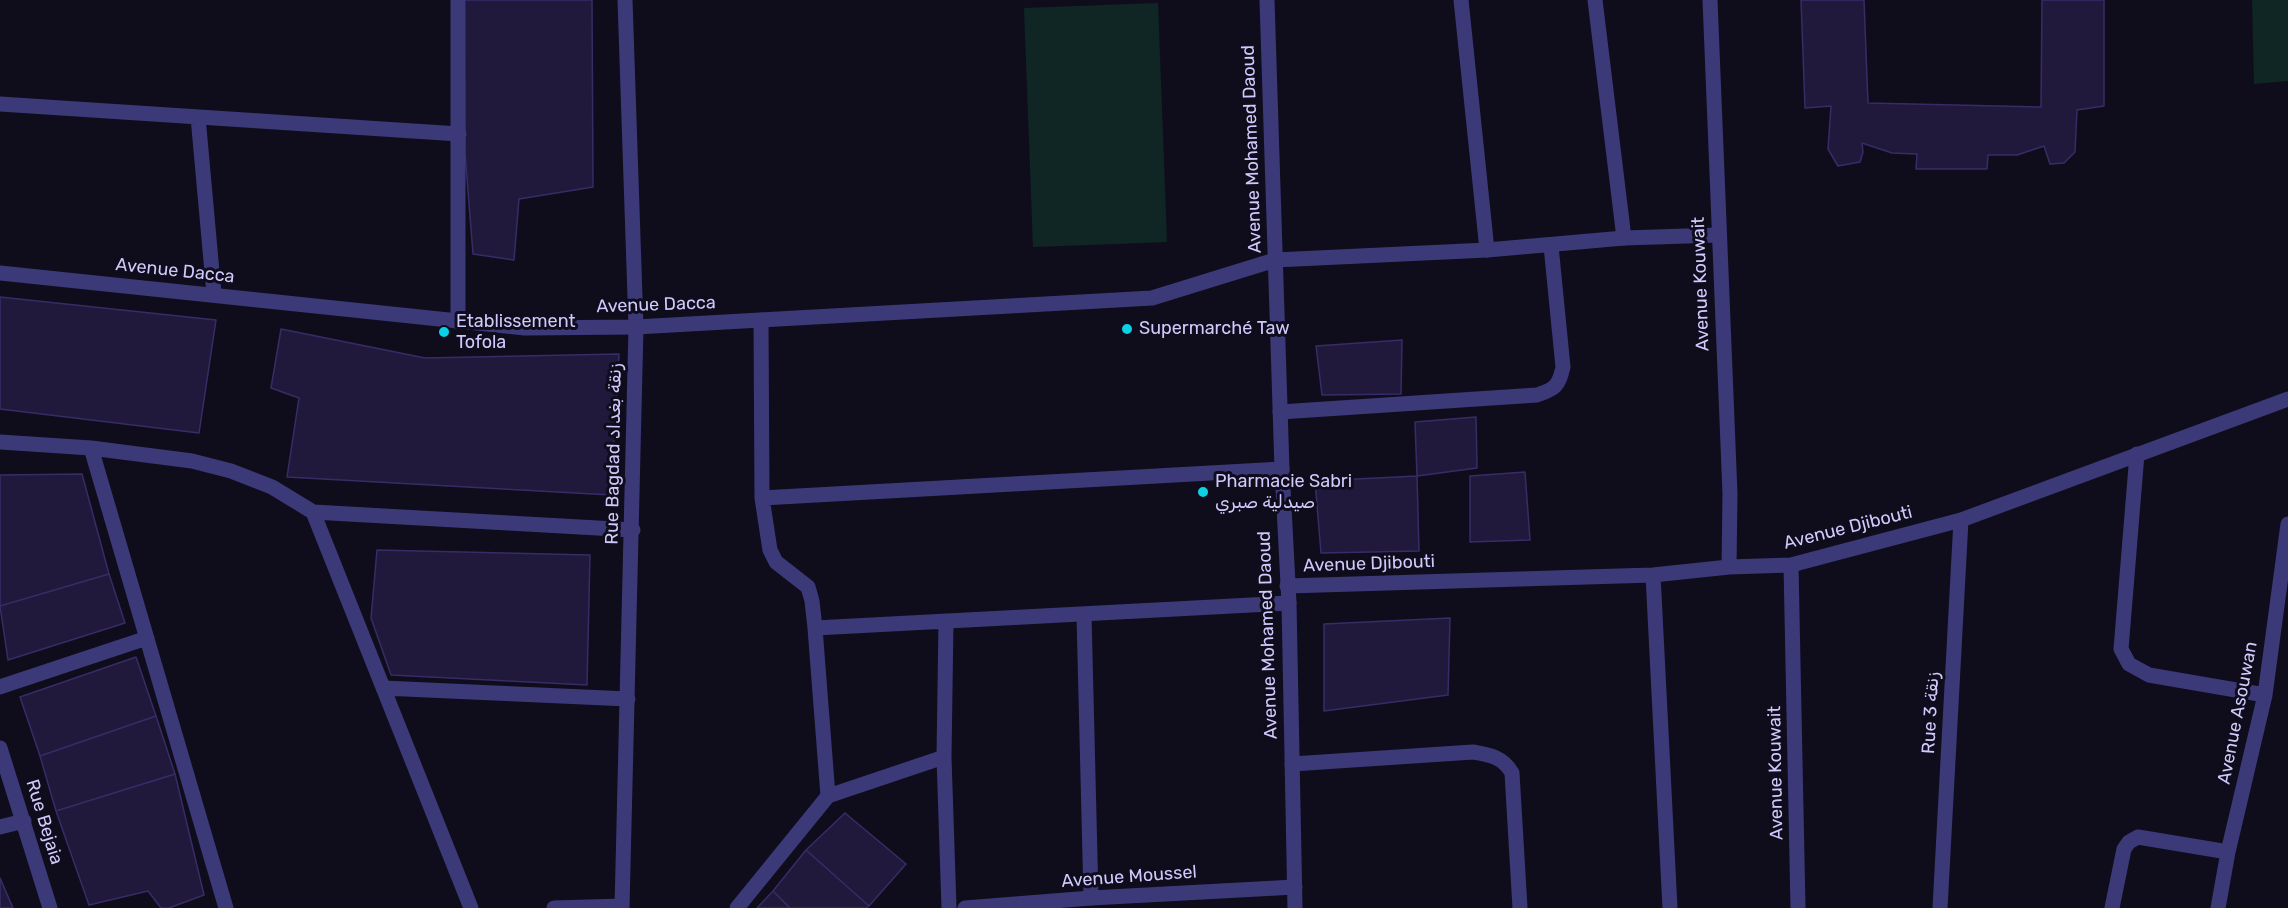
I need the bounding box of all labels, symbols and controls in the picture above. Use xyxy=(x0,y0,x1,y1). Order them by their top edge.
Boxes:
street label: Avenue Mohamed Daoud xyxy=(1238,44,1266,254)
street label: Avenue Kouwait xyxy=(1688,216,1714,352)
street label: Avenue Dacca xyxy=(114,254,236,288)
street label: Avenue Dacca xyxy=(596,292,716,318)
place label: Etablissement Tofola xyxy=(456,311,575,354)
place label: Supermarché Taw xyxy=(1139,318,1290,340)
marker: Supermarché Taw xyxy=(1120,322,1134,336)
marker: Etablissement Tofola xyxy=(437,325,451,339)
street label: Rue Bagdad زنقة بغداد xyxy=(602,363,626,545)
place label: Pharmacie Sabri صيدلية صبري xyxy=(1215,471,1352,514)
marker: Pharmacie Sabri صيدلية صبري xyxy=(1196,485,1210,499)
street label: Avenue Djibouti xyxy=(1781,502,1915,554)
street label: Avenue Mohamed Daoud xyxy=(1254,530,1282,740)
street label: Avenue Djibouti xyxy=(1303,551,1435,577)
street label: Avenue Asouwan xyxy=(2214,640,2262,786)
street label: Rue 3 زنقة xyxy=(1918,671,1944,755)
street label: Avenue Kouwait xyxy=(1764,706,1788,840)
street label: Rue Bejaia xyxy=(21,777,67,867)
street label: Avenue Moussel xyxy=(1061,861,1197,893)

